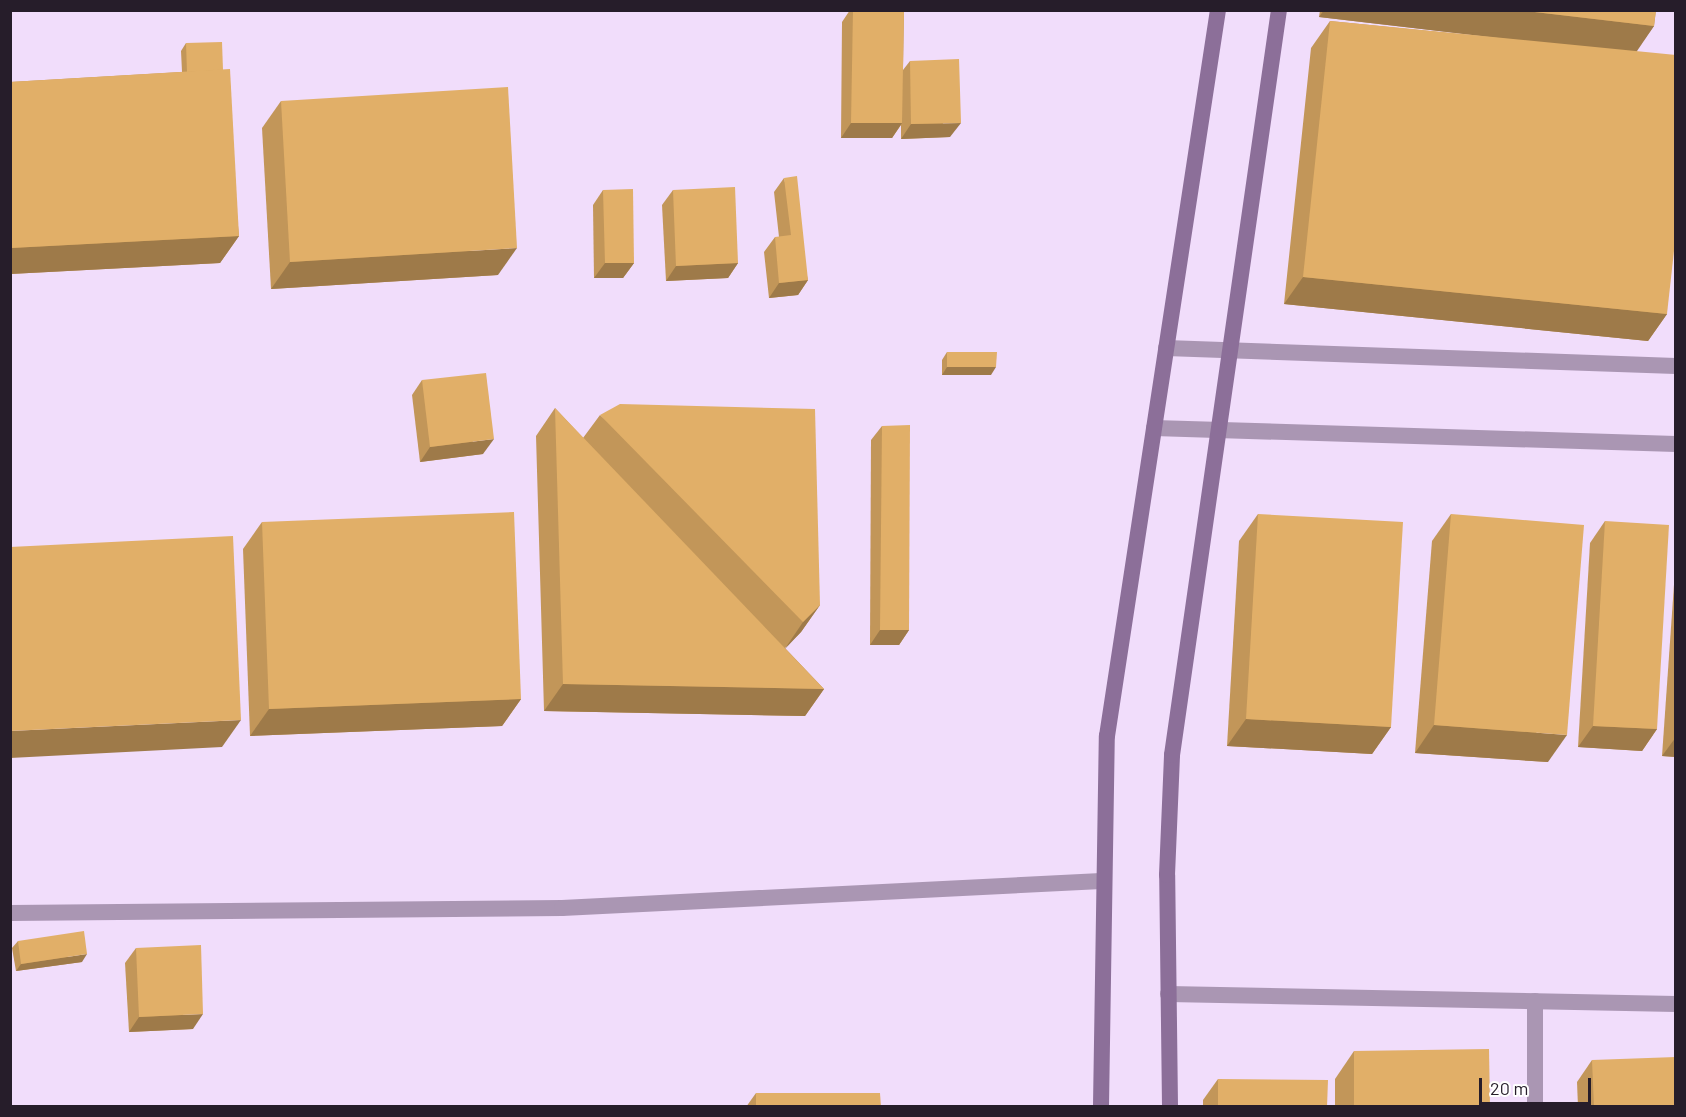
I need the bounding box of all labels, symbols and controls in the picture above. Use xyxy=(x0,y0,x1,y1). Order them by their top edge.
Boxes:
scale bar xyxy=(1482,1066,1594,1104)
text: 20 m xyxy=(1490,1077,1528,1099)

